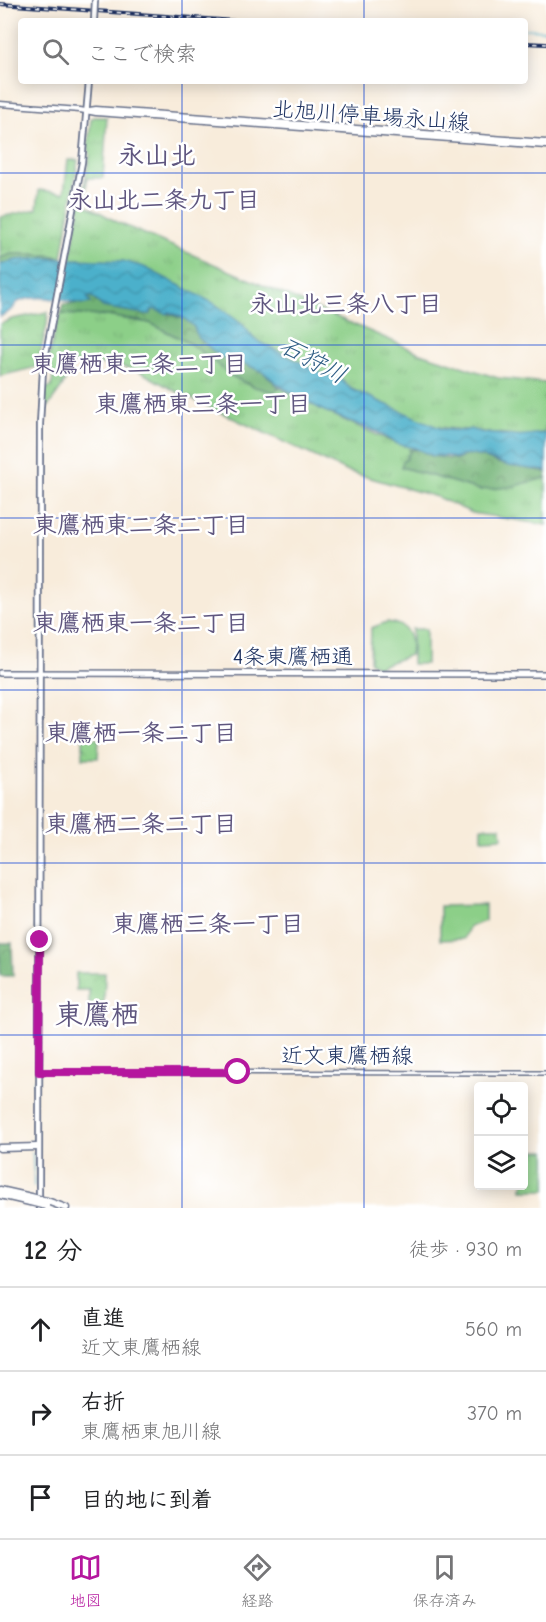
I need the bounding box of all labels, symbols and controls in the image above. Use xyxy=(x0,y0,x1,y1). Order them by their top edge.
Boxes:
search box xyxy=(18,18,528,84)
icon: search xyxy=(39,35,72,68)
text: ここで検索 xyxy=(87,41,197,67)
street label: 北旭川停車場永山線 xyxy=(271,96,471,136)
district label: 永山北 xyxy=(118,141,196,171)
district label: 永山北二条九丁目 xyxy=(68,186,260,214)
district label: 永山北三条八丁目 xyxy=(250,290,442,318)
water label: 石狩川 xyxy=(275,331,351,389)
district label: 東鷹栖東三条二丁目 xyxy=(31,350,247,378)
district label: 東鷹栖東三条一丁目 xyxy=(95,390,311,418)
district label: 東鷹栖東二条二丁目 xyxy=(33,511,249,539)
district label: 東鷹栖東一条二丁目 xyxy=(33,609,249,637)
street label: 4条東鷹栖通 xyxy=(233,644,353,670)
district label: 東鷹栖一条二丁目 xyxy=(45,719,237,747)
district label: 東鷹栖二条二丁目 xyxy=(45,810,237,838)
district label: 東鷹栖三条一丁目 xyxy=(112,910,304,938)
route end xyxy=(26,926,52,952)
district label: 東鷹栖 xyxy=(55,999,139,1031)
street label: 近文東鷹栖線 xyxy=(281,1043,413,1069)
route start xyxy=(224,1058,250,1084)
map controls xyxy=(474,1082,528,1190)
button: locate xyxy=(474,1082,528,1136)
button: layers xyxy=(474,1136,528,1190)
text: 12 分 xyxy=(24,1236,82,1266)
text: 徒歩 · 930 m xyxy=(409,1238,522,1261)
text: 直進 xyxy=(81,1305,125,1331)
icon: ahead xyxy=(24,1313,57,1346)
text: 560 m xyxy=(465,1318,522,1341)
text: 近文東鷹栖線 xyxy=(81,1336,201,1359)
text: 右折 xyxy=(81,1389,125,1415)
icon: right xyxy=(24,1397,57,1430)
text: 370 m xyxy=(467,1402,522,1425)
text: 東鷹栖東旭川線 xyxy=(81,1420,221,1443)
icon: arrive xyxy=(24,1481,57,1514)
text: 目的地に到着 xyxy=(81,1487,213,1513)
tab: 地図 xyxy=(69,1551,102,1611)
tab: 経路 xyxy=(241,1551,274,1611)
tab: 保存済み xyxy=(413,1551,477,1611)

